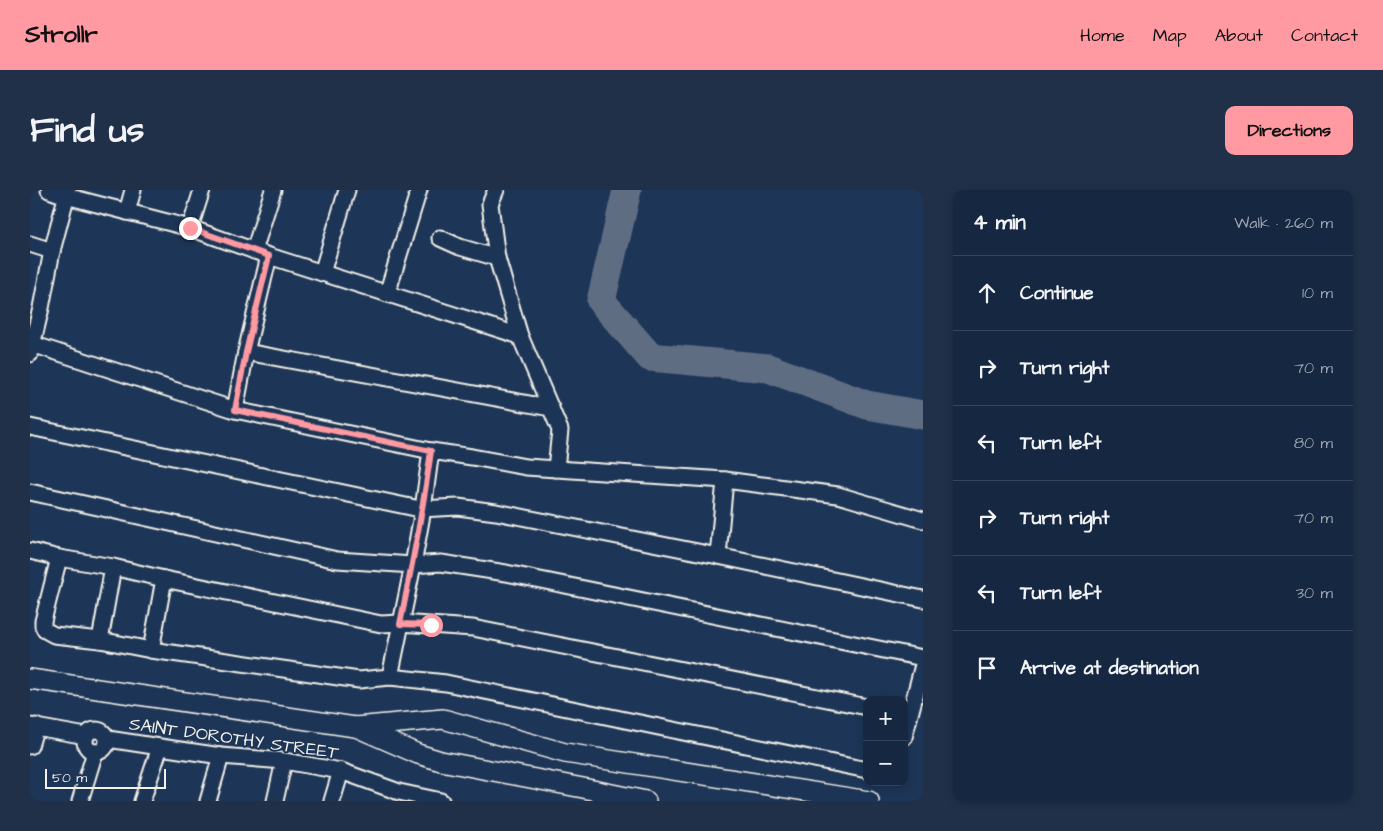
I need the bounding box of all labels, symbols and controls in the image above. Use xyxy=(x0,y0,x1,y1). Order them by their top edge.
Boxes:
text: Strollr xyxy=(25,18,98,52)
text: Home xyxy=(1080,23,1125,48)
text: Map xyxy=(1153,23,1187,48)
text: About xyxy=(1215,23,1263,48)
text: Contact xyxy=(1291,23,1358,48)
text: Find us xyxy=(30,106,144,155)
button: Directions xyxy=(1225,106,1353,155)
text: 4 min xyxy=(973,208,1026,237)
text: Walk · 260 m xyxy=(1234,212,1333,234)
route end xyxy=(179,217,202,240)
icon: ahead xyxy=(973,279,1001,307)
text: Continue xyxy=(1020,280,1094,307)
text: 10 m xyxy=(1302,282,1333,304)
icon: right xyxy=(973,354,1001,382)
text: Turn right xyxy=(1020,355,1109,382)
text: 70 m xyxy=(1294,357,1333,379)
icon: left xyxy=(973,429,1001,457)
text: Turn left xyxy=(1020,430,1101,457)
text: 80 m xyxy=(1294,432,1333,454)
icon: right xyxy=(973,504,1001,532)
text: Turn right xyxy=(1020,505,1109,532)
text: 70 m xyxy=(1294,507,1333,529)
icon: left xyxy=(973,579,1001,607)
text: Turn left xyxy=(1020,580,1101,607)
text: 30 m xyxy=(1296,582,1333,604)
route start xyxy=(420,614,443,637)
icon: arrive xyxy=(973,654,1001,682)
text: Arrive at destination xyxy=(1020,655,1199,682)
map controls xyxy=(863,696,908,786)
button: + xyxy=(863,696,908,741)
street label: SAINT DOROTHY STREET xyxy=(128,711,341,766)
button: − xyxy=(863,741,908,786)
scale bar xyxy=(45,766,166,789)
text: 50 m xyxy=(52,768,87,788)

